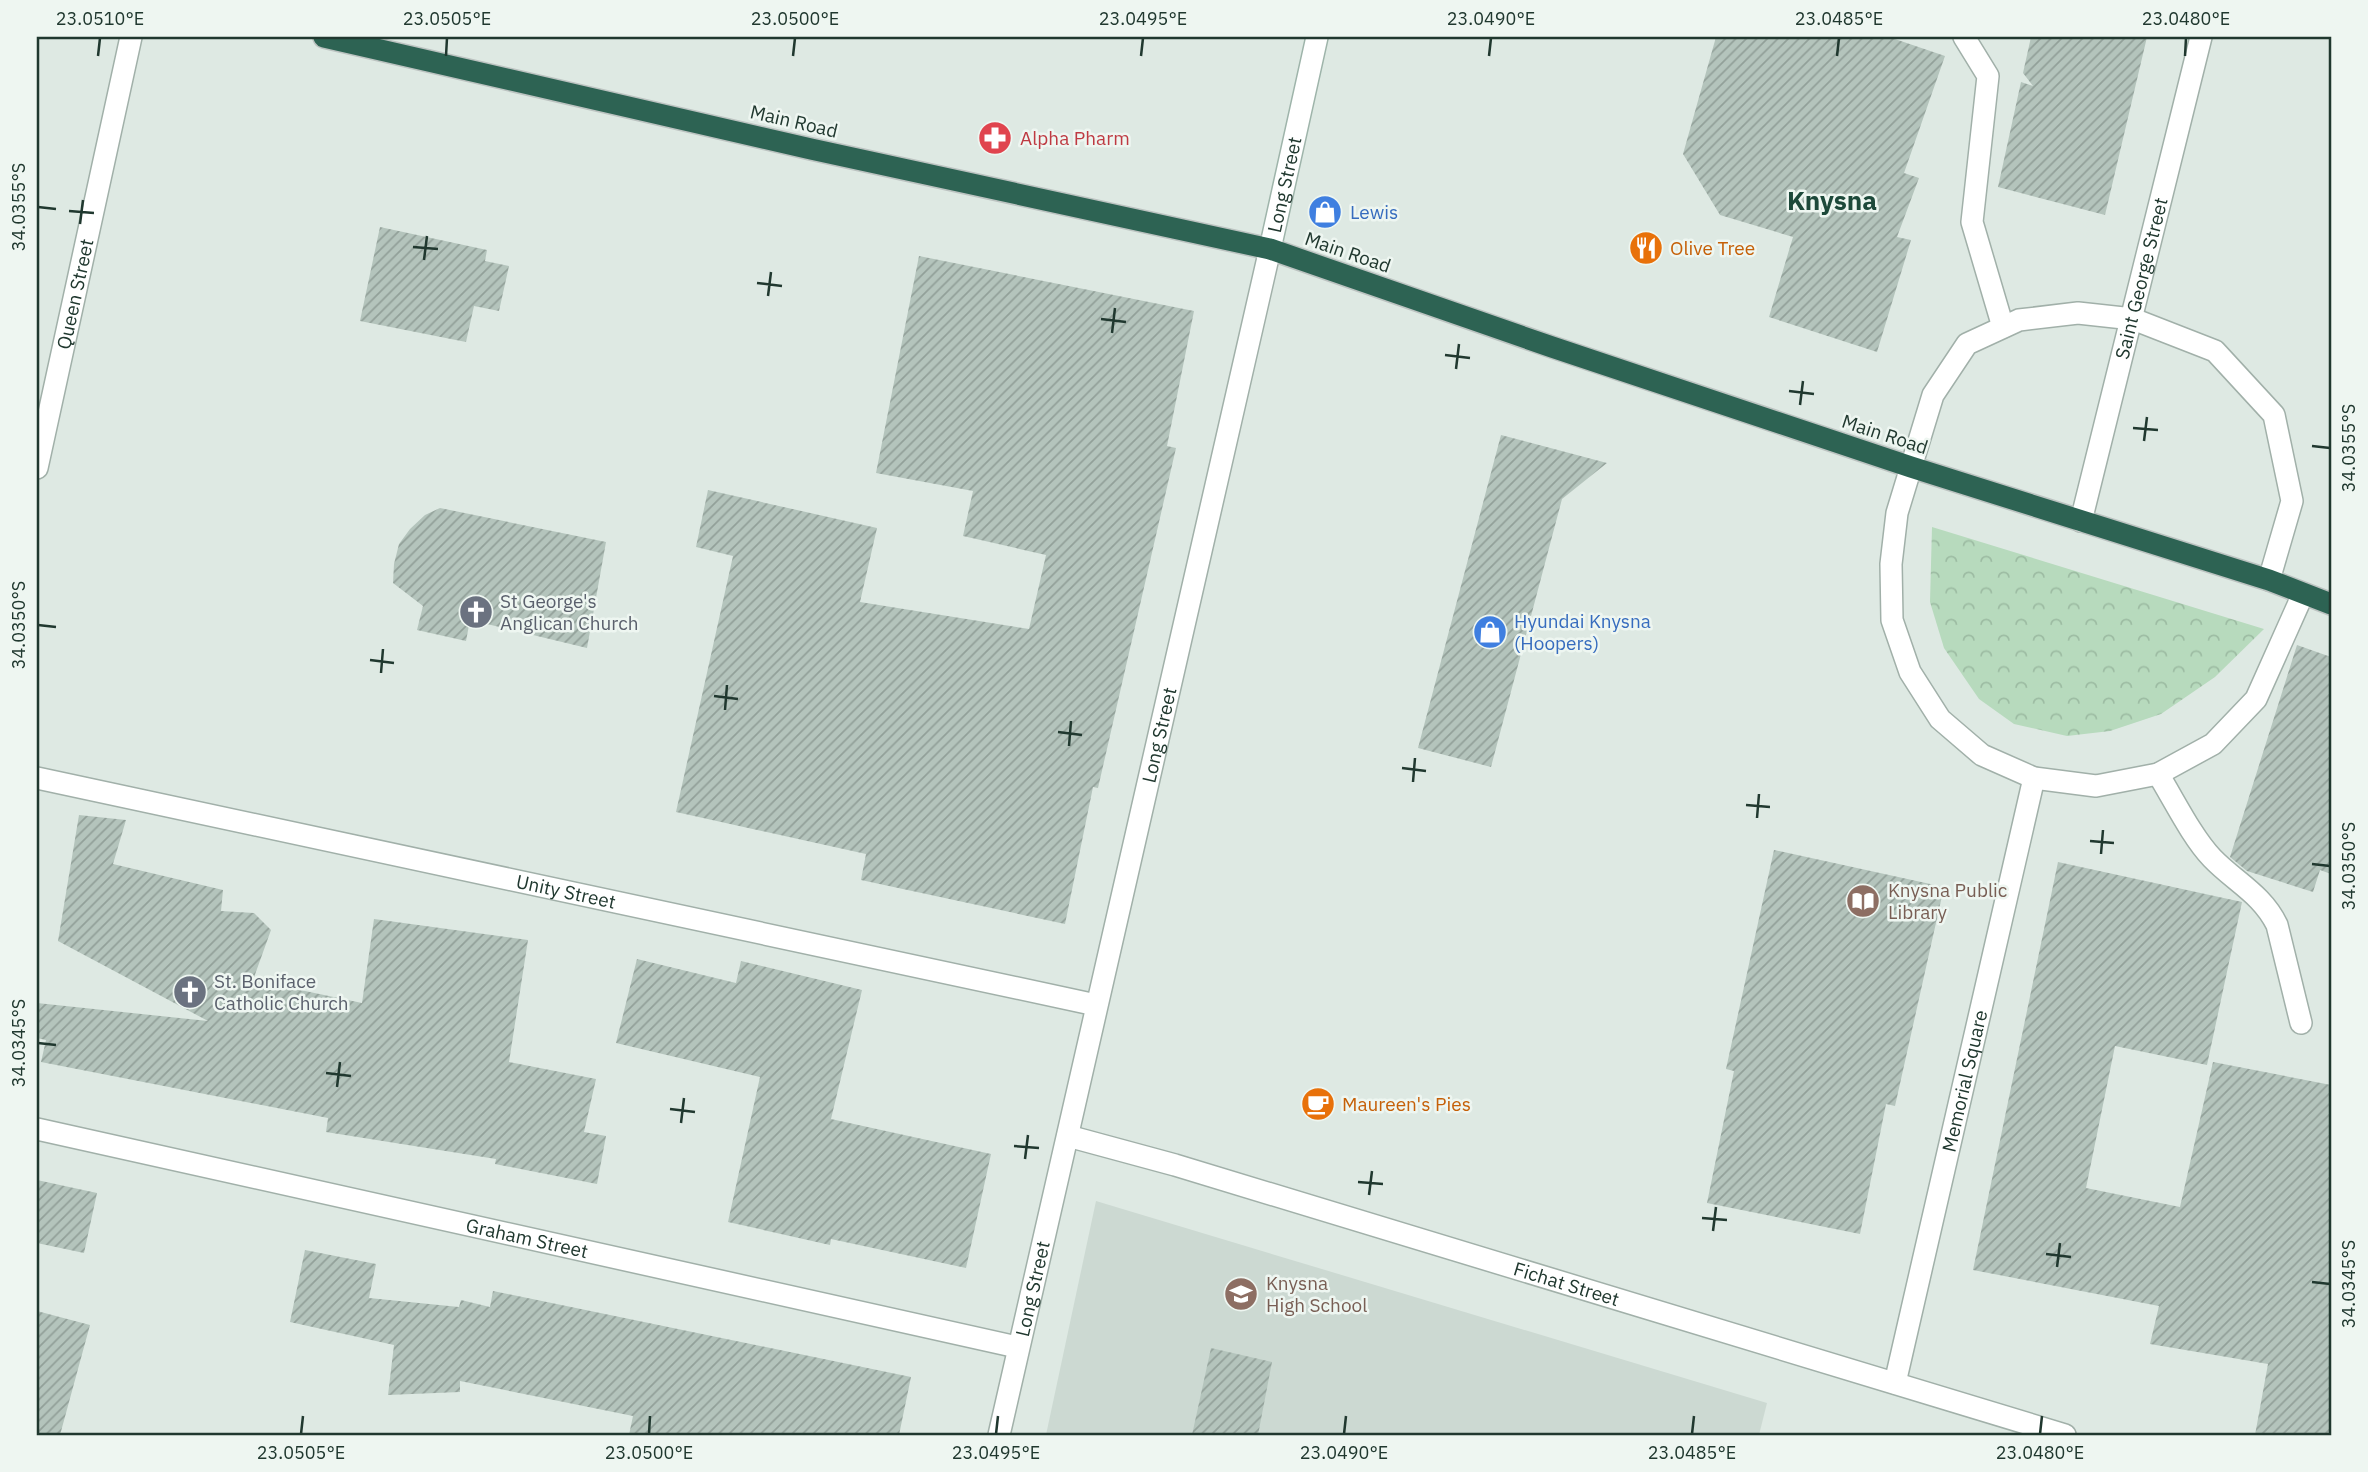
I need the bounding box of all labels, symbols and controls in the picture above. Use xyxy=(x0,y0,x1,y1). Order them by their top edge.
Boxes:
text: 23.0510°E xyxy=(56,7,144,30)
text: 23.0505°E xyxy=(403,7,491,30)
text: 23.0500°E xyxy=(751,7,839,30)
text: 23.0495°E xyxy=(1099,7,1187,30)
text: 23.0490°E xyxy=(1447,7,1535,30)
text: 23.0485°E xyxy=(1795,7,1883,30)
text: 23.0480°E xyxy=(2142,7,2230,30)
street label: Main Road xyxy=(748,99,840,143)
pharmacy icon: Alpha Pharm xyxy=(976,119,1014,157)
place label: Alpha Pharm xyxy=(1020,126,1130,150)
street label: Long Street xyxy=(1262,134,1307,235)
text: 34.0355°S xyxy=(7,163,30,251)
district label: Knysna xyxy=(1787,183,1877,217)
shop icon: Lewis xyxy=(1306,193,1344,231)
street label: Saint George Street xyxy=(2110,195,2173,362)
place label: Lewis xyxy=(1350,200,1398,224)
street label: Main Road xyxy=(1302,226,1394,278)
restaurant icon: Olive Tree xyxy=(1627,229,1665,267)
place label: Olive Tree xyxy=(1670,236,1755,260)
street label: Queen Street xyxy=(51,237,99,352)
text: 34.0355°S xyxy=(2337,404,2360,492)
street label: Main Road xyxy=(1839,409,1931,459)
text: 34.0350°S xyxy=(7,581,30,669)
place label: St George's Anglican Church xyxy=(500,589,639,635)
church icon: St George's Anglican Church xyxy=(457,593,495,631)
place label: Hyundai Knysna (Hoopers) xyxy=(1514,609,1651,655)
shop icon: Hyundai Knysna (Hoopers) xyxy=(1471,613,1509,651)
street label: Long Street xyxy=(1136,685,1181,785)
text: 34.0350°S xyxy=(2337,822,2360,910)
street label: Unity Street xyxy=(514,869,618,914)
place label: Knysna Public Library xyxy=(1888,878,2008,924)
library icon: Knysna Public Library xyxy=(1844,882,1882,920)
place label: St. Boniface Catholic Church xyxy=(214,969,349,1015)
church icon: St. Boniface Catholic Church xyxy=(171,973,209,1011)
text: 34.0345°S xyxy=(7,999,30,1087)
street label: Memorial Square xyxy=(1936,1008,1992,1154)
cafe icon: Maureen's Pies xyxy=(1299,1085,1337,1123)
place label: Maureen's Pies xyxy=(1342,1092,1471,1116)
street label: Graham Street xyxy=(464,1213,590,1263)
street label: Long Street xyxy=(1010,1239,1055,1339)
text: 34.0345°S xyxy=(2337,1240,2360,1328)
street label: Fichat Street xyxy=(1511,1256,1622,1311)
place label: Knysna High School xyxy=(1266,1271,1367,1317)
school or university icon: Knysna High School xyxy=(1222,1275,1260,1313)
text: 23.0505°E xyxy=(257,1441,345,1464)
text: 23.0500°E xyxy=(605,1441,693,1464)
text: 23.0495°E xyxy=(952,1441,1040,1464)
text: 23.0490°E xyxy=(1300,1441,1388,1464)
text: 23.0485°E xyxy=(1648,1441,1736,1464)
text: 23.0480°E xyxy=(1996,1441,2084,1464)

